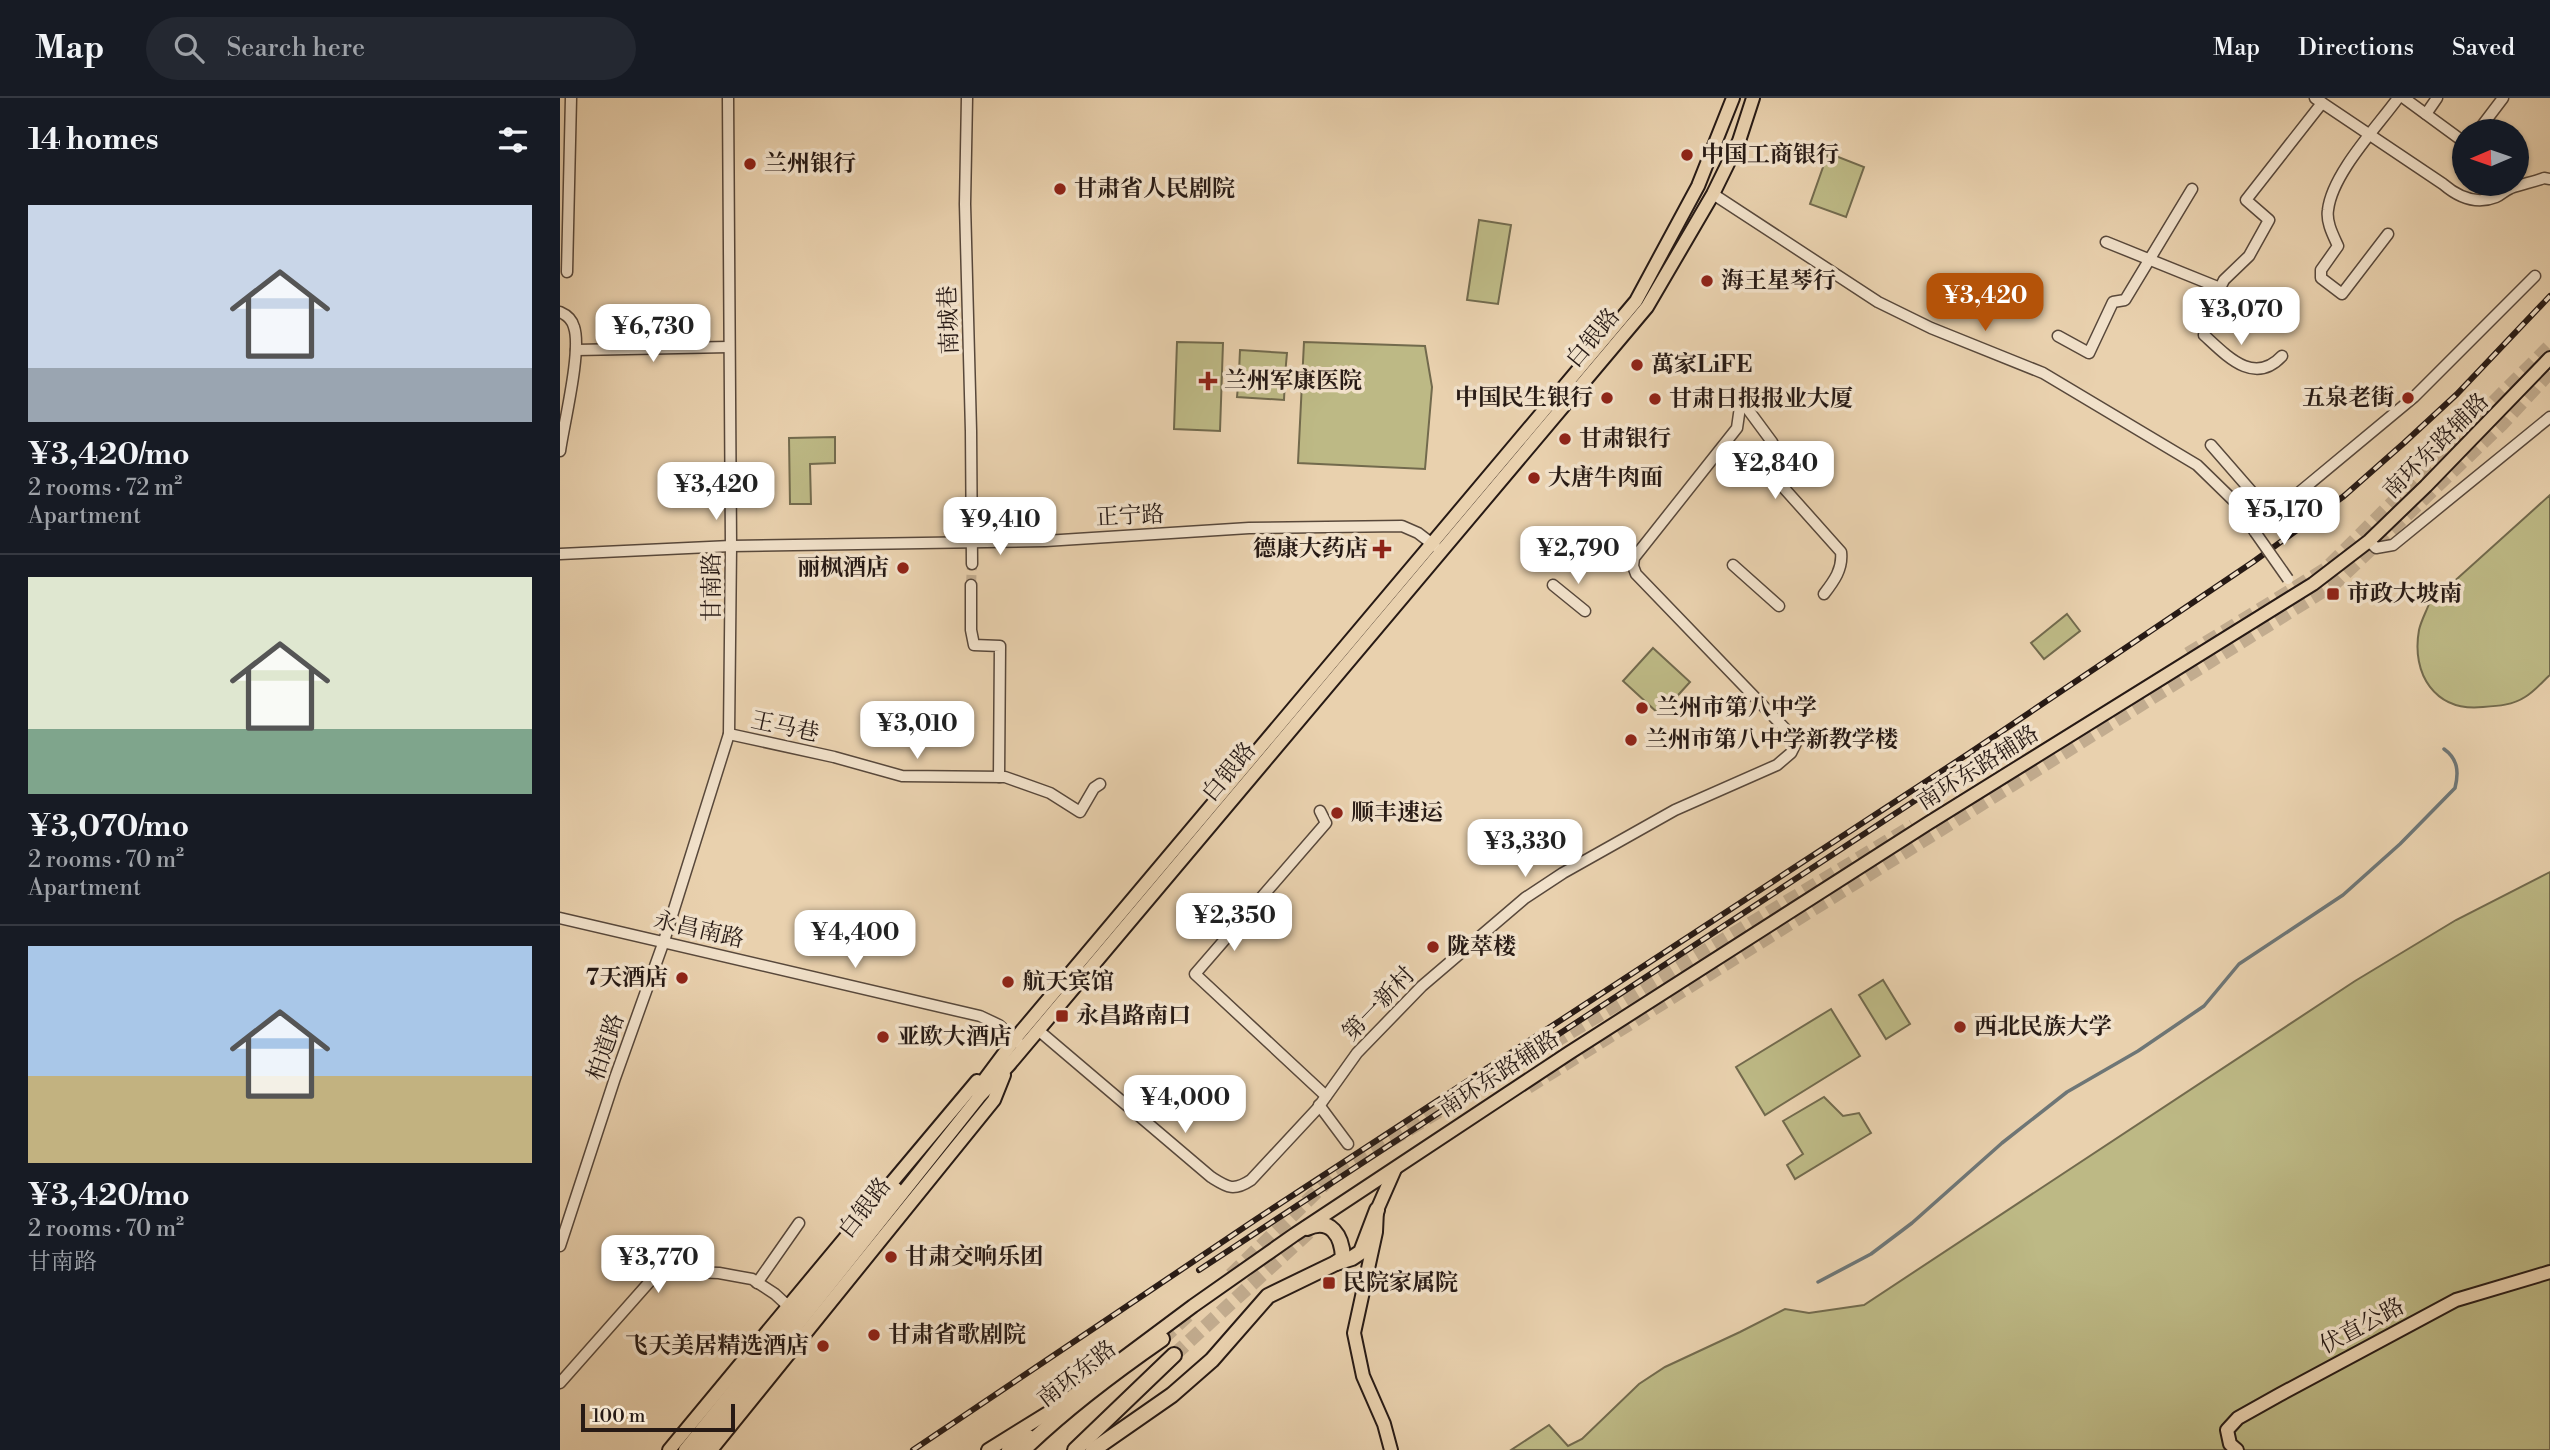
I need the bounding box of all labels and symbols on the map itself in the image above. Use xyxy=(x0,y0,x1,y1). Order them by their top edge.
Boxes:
north arrow xyxy=(2452,119,2529,196)
place label: 中国工商银行 xyxy=(1701,141,1839,169)
marker: 中国工商银行 xyxy=(1679,147,1695,163)
place label: 兰州银行 xyxy=(764,150,856,178)
marker: 兰州银行 xyxy=(742,156,758,172)
place label: 甘肃省人民剧院 xyxy=(1074,175,1235,203)
marker: 甘肃省人民剧院 xyxy=(1052,181,1068,197)
place label: 海王星琴行 xyxy=(1721,267,1836,295)
marker: 海王星琴行 xyxy=(1699,273,1715,289)
pin: ¥3,420 xyxy=(1928,274,2042,333)
street label: 南城巷 xyxy=(934,285,964,355)
pin: ¥3,070 xyxy=(2184,288,2298,347)
street label: 白银路 xyxy=(1560,303,1626,373)
pin: ¥6,730 xyxy=(596,304,710,364)
place label: 萬家LiFE xyxy=(1651,351,1752,379)
marker: 萬家LiFE xyxy=(1629,357,1645,373)
place label: 兰州军康医院 xyxy=(1224,367,1362,395)
marker: 兰州军康医院 xyxy=(1198,371,1218,391)
place label: 中国民生银行 xyxy=(1455,384,1593,412)
place label: 五泉老街 xyxy=(2302,384,2394,412)
place label: 甘肃日报报业大厦 xyxy=(1669,385,1853,413)
street label: 南环东路辅路 xyxy=(2377,387,2495,505)
marker: 中国民生银行 xyxy=(1599,390,1615,406)
marker: 五泉老街 xyxy=(2400,390,2416,406)
marker: 甘肃日报报业大厦 xyxy=(1647,391,1663,407)
place label: 甘肃银行 xyxy=(1579,425,1671,453)
marker: 甘肃银行 xyxy=(1557,431,1573,447)
pin: ¥2,840 xyxy=(1718,442,1832,501)
pin: ¥3,420 xyxy=(659,462,773,522)
place label: 大唐牛肉面 xyxy=(1548,464,1663,492)
marker: 大唐牛肉面 xyxy=(1526,470,1542,486)
pin: ¥5,170 xyxy=(2227,488,2341,547)
pin: ¥9,410 xyxy=(943,498,1057,557)
street label: 正宁路 xyxy=(1095,500,1165,532)
pin: ¥2,790 xyxy=(1521,526,1635,586)
place label: 德康大药店 xyxy=(1253,535,1368,563)
marker: 德康大药店 xyxy=(1374,541,1390,557)
street label: 甘南路 xyxy=(698,553,726,622)
place label: 丽枫酒店 xyxy=(797,554,889,582)
marker: 丽枫酒店 xyxy=(895,560,911,576)
place label: 市政大坡南 xyxy=(2347,580,2462,608)
marker: 市政大坡南 xyxy=(2325,586,2341,602)
place label: 兰州市第八中学 xyxy=(1656,694,1817,722)
marker: 兰州市第八中学 xyxy=(1634,700,1650,716)
pin: ¥3,010 xyxy=(860,702,974,761)
street label: 王马巷 xyxy=(748,706,822,748)
street label: 南环东路辅路 xyxy=(1912,720,2044,816)
place label: 兰州市第八中学新教学楼 xyxy=(1645,726,1898,754)
marker: 兰州市第八中学新教学楼 xyxy=(1623,732,1639,748)
street label: 白银路 xyxy=(1196,737,1262,807)
place label: 顺丰速运 xyxy=(1351,799,1443,827)
marker: 顺丰速运 xyxy=(1329,805,1345,821)
pin: ¥3,330 xyxy=(1468,820,1582,879)
pin: ¥2,350 xyxy=(1177,894,1291,953)
street label: 永昌南路 xyxy=(651,906,747,954)
pin: ¥4,400 xyxy=(798,910,912,970)
place label: 陇萃楼 xyxy=(1447,933,1516,961)
marker: 陇萃楼 xyxy=(1425,939,1441,955)
street label: 第一新村 xyxy=(1337,961,1421,1047)
place label: 7天酒店 xyxy=(585,964,668,992)
place label: 航天宾馆 xyxy=(1022,968,1114,996)
marker: 7天酒店 xyxy=(674,970,690,986)
marker: 航天宾馆 xyxy=(1000,974,1016,990)
place label: 永昌路南口 xyxy=(1076,1002,1191,1030)
marker: 永昌路南口 xyxy=(1054,1008,1070,1024)
street label: 柏道路 xyxy=(582,1010,630,1084)
place label: 西北民族大学 xyxy=(1974,1013,2112,1041)
marker: 西北民族大学 xyxy=(1952,1019,1968,1035)
place label: 亚欧大酒店 xyxy=(897,1023,1012,1051)
street label: 南环东路辅路 xyxy=(1434,1025,1564,1123)
marker: 亚欧大酒店 xyxy=(875,1029,891,1045)
pin: ¥4,000 xyxy=(1128,1076,1242,1135)
street label: 白银路 xyxy=(833,1172,897,1244)
pin: ¥3,770 xyxy=(601,1236,715,1295)
place label: 甘肃交响乐团 xyxy=(905,1243,1043,1271)
marker: 甘肃交响乐团 xyxy=(883,1249,899,1265)
place label: 民院家属院 xyxy=(1343,1269,1458,1297)
marker: 民院家属院 xyxy=(1321,1275,1337,1291)
street label: 伏直公路 xyxy=(2315,1292,2409,1360)
place label: 甘肃省歌剧院 xyxy=(888,1321,1026,1349)
marker: 甘肃省歌剧院 xyxy=(866,1327,882,1343)
place label: 飞天美居精选酒店 xyxy=(625,1332,809,1360)
street label: 南环东路 xyxy=(1032,1335,1122,1413)
marker: 飞天美居精选酒店 xyxy=(815,1338,831,1354)
scale bar xyxy=(581,1401,735,1433)

